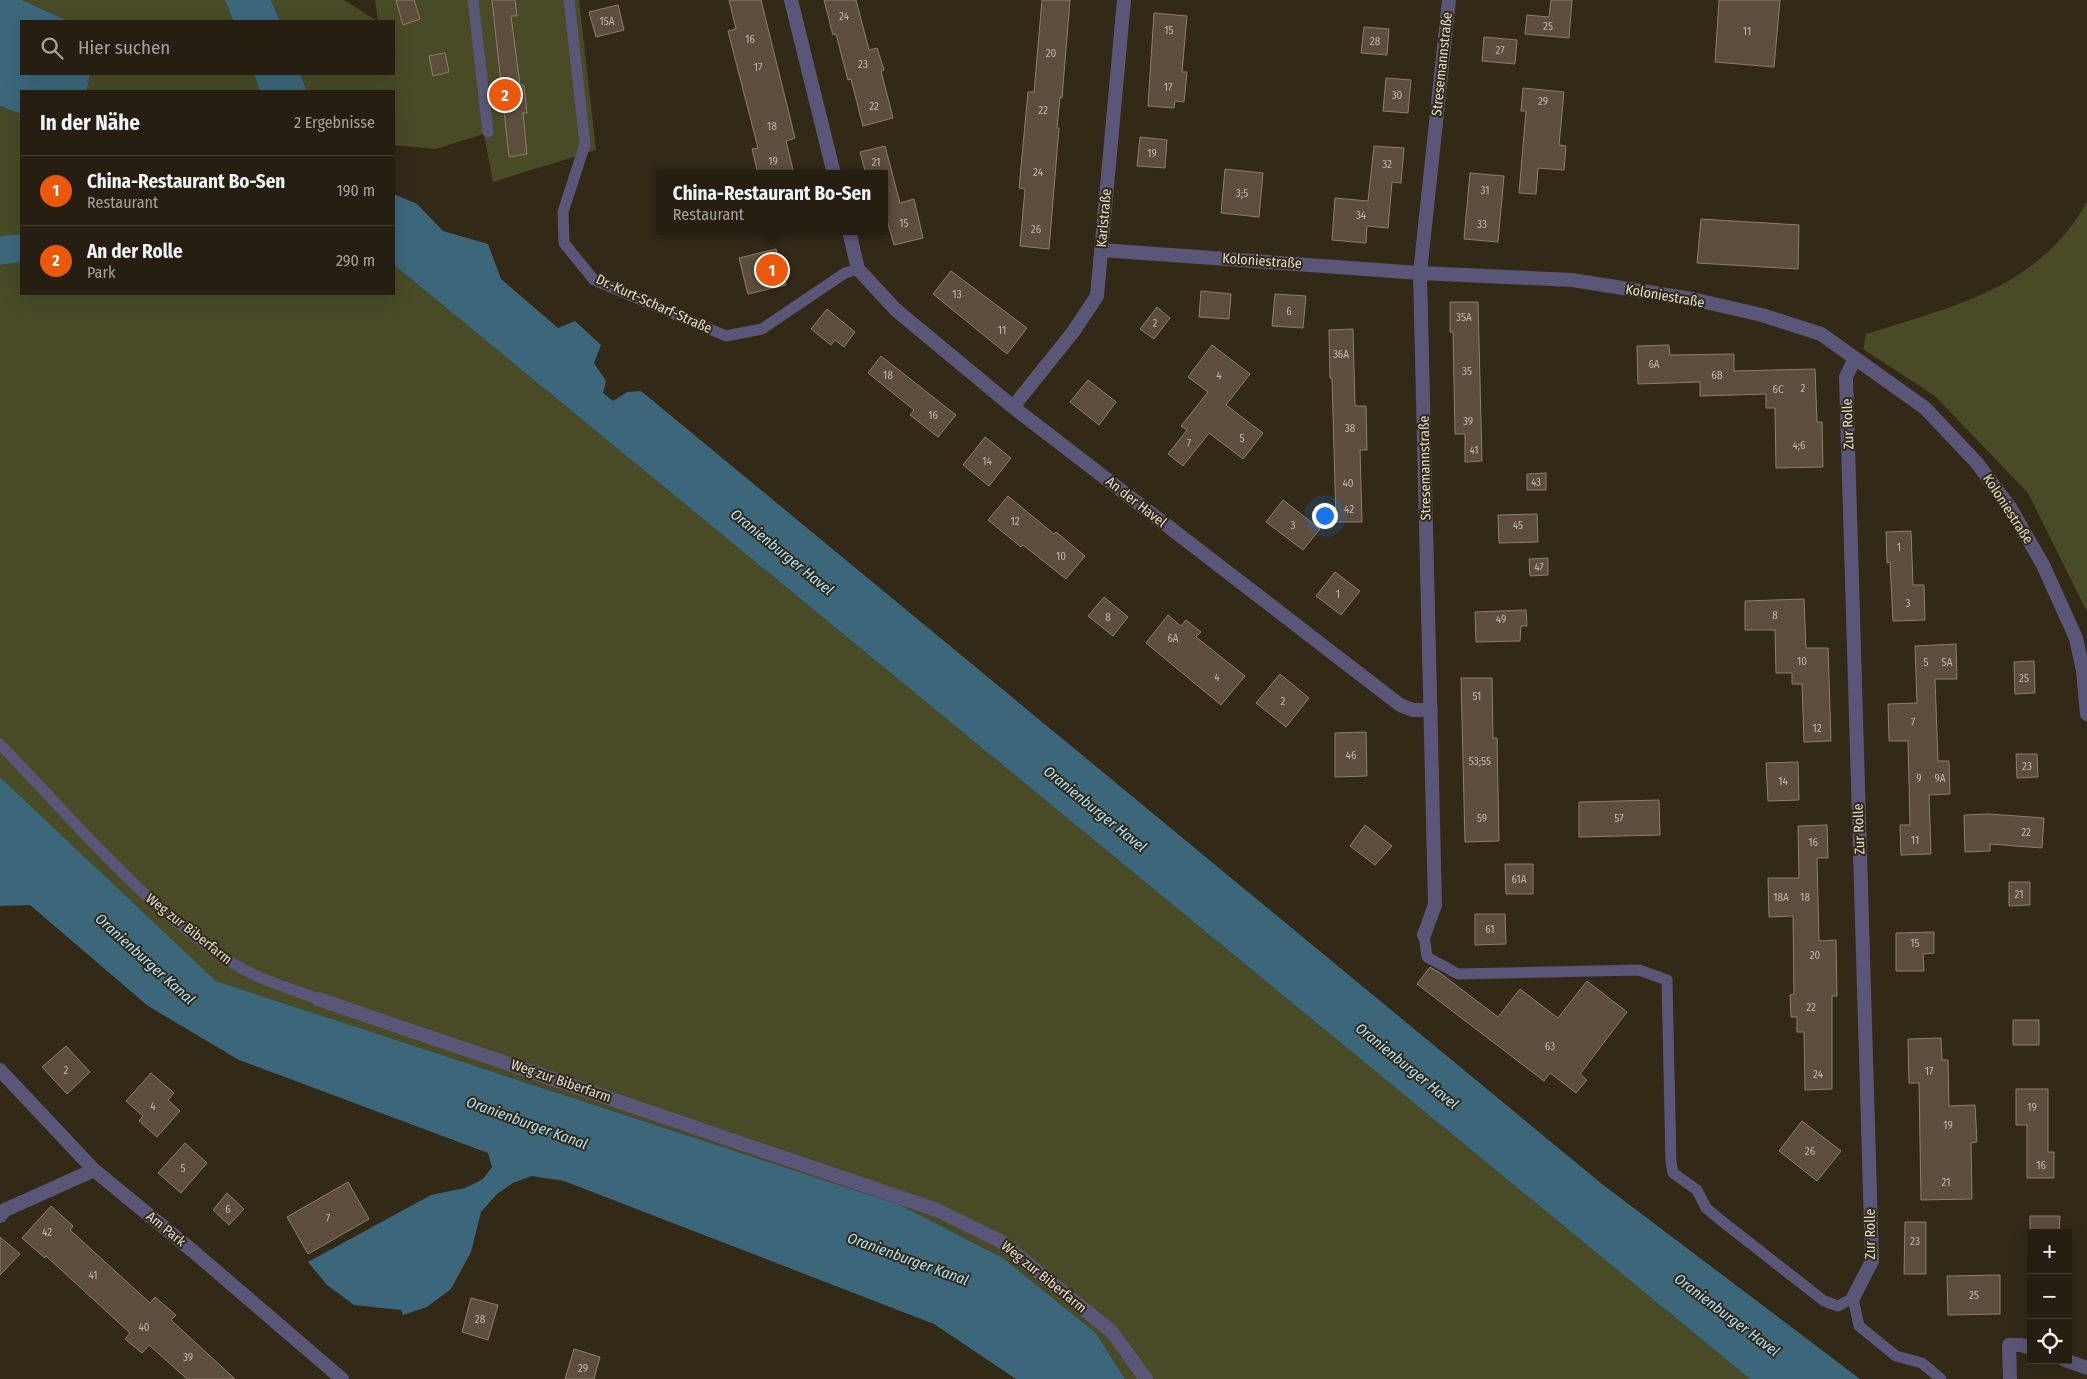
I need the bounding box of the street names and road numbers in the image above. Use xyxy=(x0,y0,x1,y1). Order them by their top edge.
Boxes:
street label: Stresemannstraße xyxy=(1428,11,1456,117)
street label: Karlstraße xyxy=(1093,188,1115,248)
street label: Koloniestraße xyxy=(1222,250,1302,272)
street label: Dr.-Kurt-Scharf-Straße xyxy=(593,271,715,337)
street label: Koloniestraße xyxy=(1624,281,1706,311)
street label: Zur Rolle xyxy=(1839,398,1857,450)
street label: Stresemannstraße xyxy=(1416,416,1434,520)
street label: Koloniestraße xyxy=(1979,471,2037,547)
street label: An der Havel xyxy=(1102,473,1170,531)
street label: Zur Rolle xyxy=(1850,803,1868,855)
street label: Weg zur Biberfarm xyxy=(142,890,236,968)
street label: Weg zur Biberfarm xyxy=(509,1056,613,1106)
street label: Am Park xyxy=(143,1208,190,1250)
street label: Zur Rolle xyxy=(1862,1208,1879,1259)
street label: Weg zur Biberfarm xyxy=(998,1237,1090,1317)

